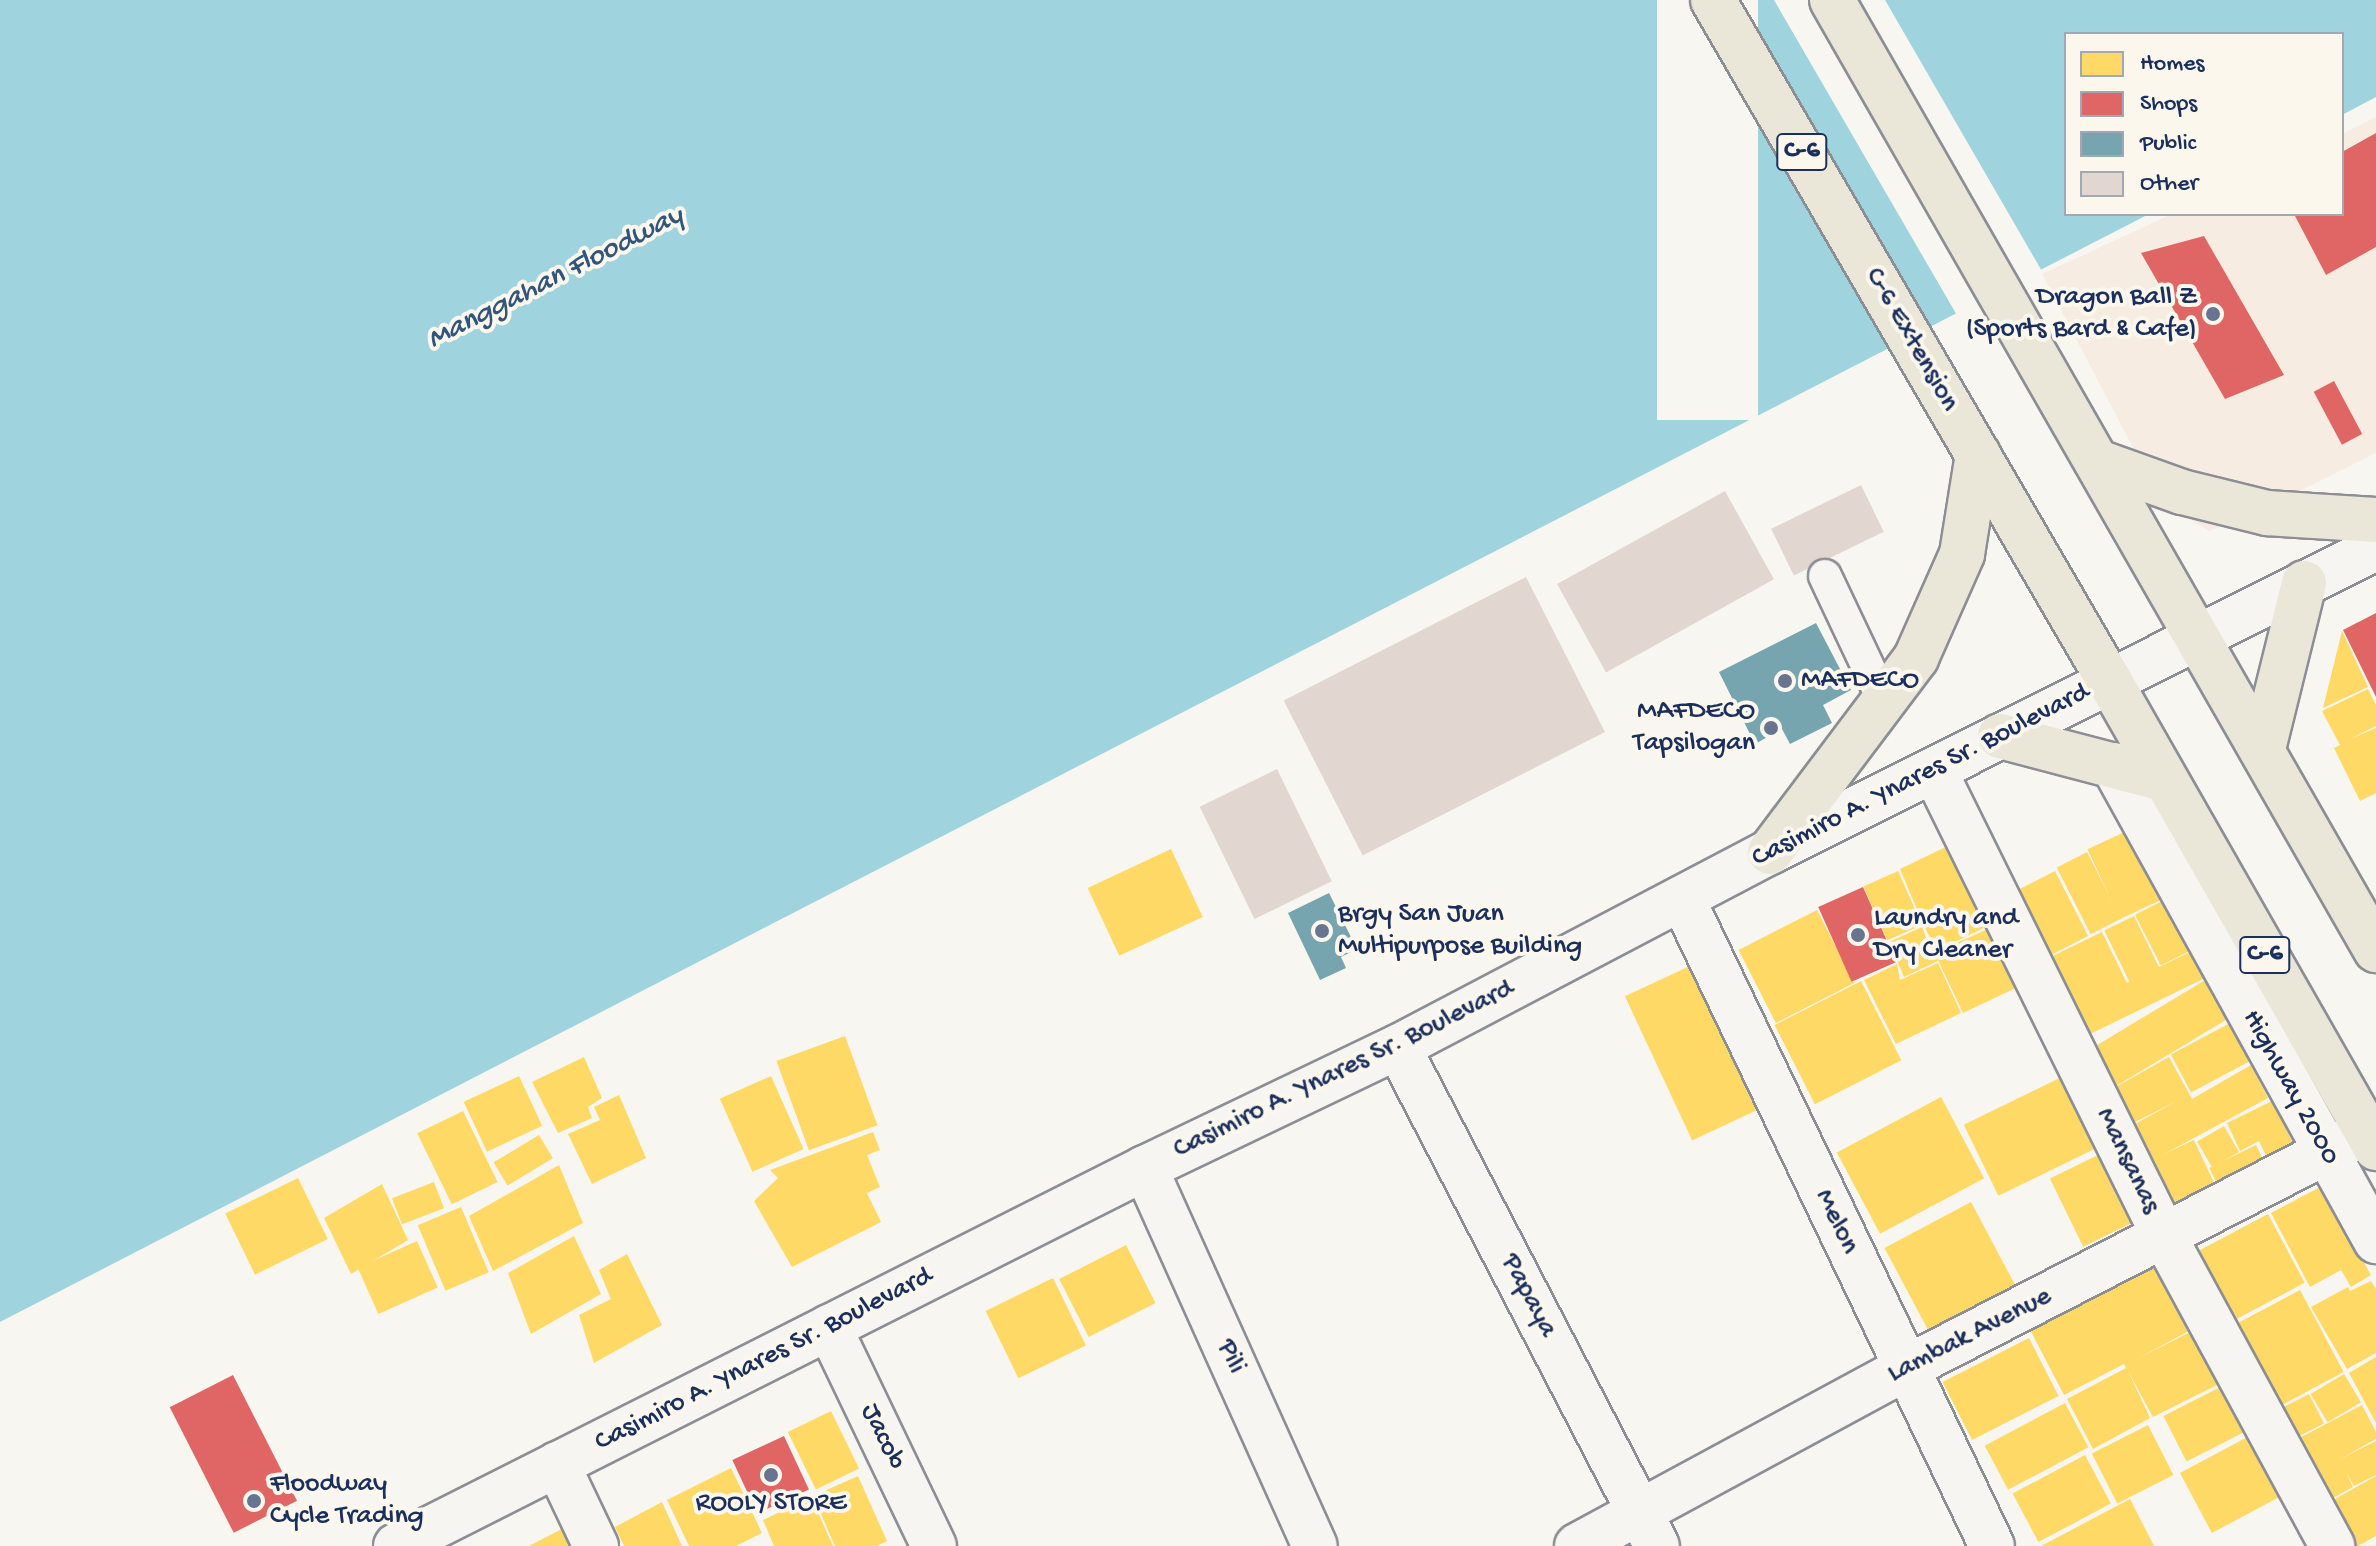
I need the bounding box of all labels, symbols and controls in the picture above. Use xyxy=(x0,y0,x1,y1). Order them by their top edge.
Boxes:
legend xyxy=(2064,32,2344,216)
text: Homes xyxy=(2140,50,2204,79)
text: Shops xyxy=(2140,90,2197,119)
road number: C-6 xyxy=(1776,130,1828,174)
text: Public xyxy=(2140,130,2196,159)
text: Other xyxy=(2140,170,2198,199)
water label: Manggahan Floodway xyxy=(422,199,690,359)
street label: C-6 Extension xyxy=(1856,262,1966,418)
place label: Dragon Ball Z (Sports Bard & Cafe) xyxy=(1965,281,2197,347)
marker: Dragon Ball Z (Sports Bard & Cafe) xyxy=(2204,305,2222,323)
place label: MAFDECO xyxy=(1801,664,1919,698)
marker: MAFDECO xyxy=(1776,672,1794,690)
street label: Casimiro A. Ynares Sr. Boulevard xyxy=(1747,676,2095,876)
place label: MAFDECO Tapsilogan xyxy=(1633,695,1755,761)
marker: MAFDECO Tapsilogan xyxy=(1762,719,1780,737)
place label: Brgy San Juan Multipurpose Building xyxy=(1338,898,1582,964)
place label: Laundry and Dry Cleaner xyxy=(1874,902,2018,968)
marker: Brgy San Juan Multipurpose Building xyxy=(1313,922,1331,940)
marker: Laundry and Dry Cleaner xyxy=(1849,926,1867,944)
road number: C-6 xyxy=(2239,933,2291,977)
street label: Casimiro A. Ynares Sr. Boulevard xyxy=(1168,973,1520,1167)
street label: Highway 2000 xyxy=(2234,1005,2346,1171)
street label: Mansanas xyxy=(2087,1103,2167,1219)
street label: Melon xyxy=(1806,1184,1866,1260)
street label: Papaya xyxy=(1492,1249,1564,1343)
street label: Casimiro A. Ynares Sr. Boulevard xyxy=(590,1260,938,1460)
street label: Lambak Avenue xyxy=(1882,1280,2058,1392)
street label: Pili xyxy=(1208,1335,1252,1379)
street label: Jacob xyxy=(852,1399,912,1475)
marker: ROOLY STORE xyxy=(762,1466,780,1484)
place label: Floodway Cycle Trading xyxy=(270,1468,424,1534)
place label: ROOLY STORE xyxy=(696,1487,846,1521)
marker: Floodway Cycle Trading xyxy=(245,1492,263,1510)

